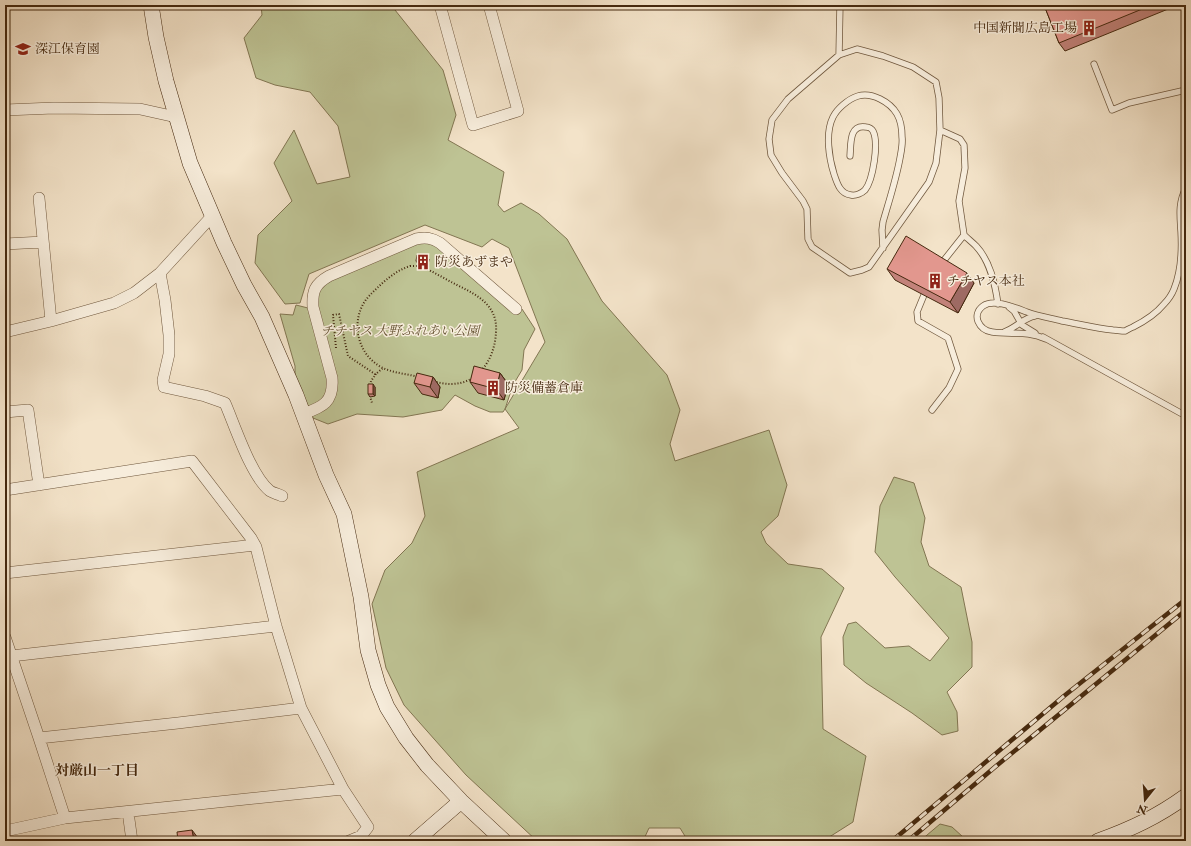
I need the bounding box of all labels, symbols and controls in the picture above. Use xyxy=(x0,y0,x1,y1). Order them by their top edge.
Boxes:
building icon: 中国新聞広島工場 xyxy=(1080,19,1098,37)
place label: 中国新聞広島工場 xyxy=(973,20,1077,36)
school or university icon: 深江保育園 xyxy=(14,40,32,58)
place label: 深江保育園 xyxy=(35,41,100,57)
building icon: 防災あずまや xyxy=(414,253,432,271)
place label: 防災あずまや xyxy=(435,254,513,270)
building icon: チチヤス本社 xyxy=(926,272,944,290)
place label: チチヤス本社 xyxy=(947,273,1025,289)
park label: チチヤス 大野ふれあい公園 xyxy=(321,323,481,339)
building icon: 防災備蓄倉庫 xyxy=(484,379,502,397)
place label: 防災備蓄倉庫 xyxy=(505,380,583,396)
district label: 対厳山一丁目 xyxy=(55,762,139,779)
north arrow xyxy=(1125,780,1165,820)
text: N xyxy=(1135,801,1150,817)

